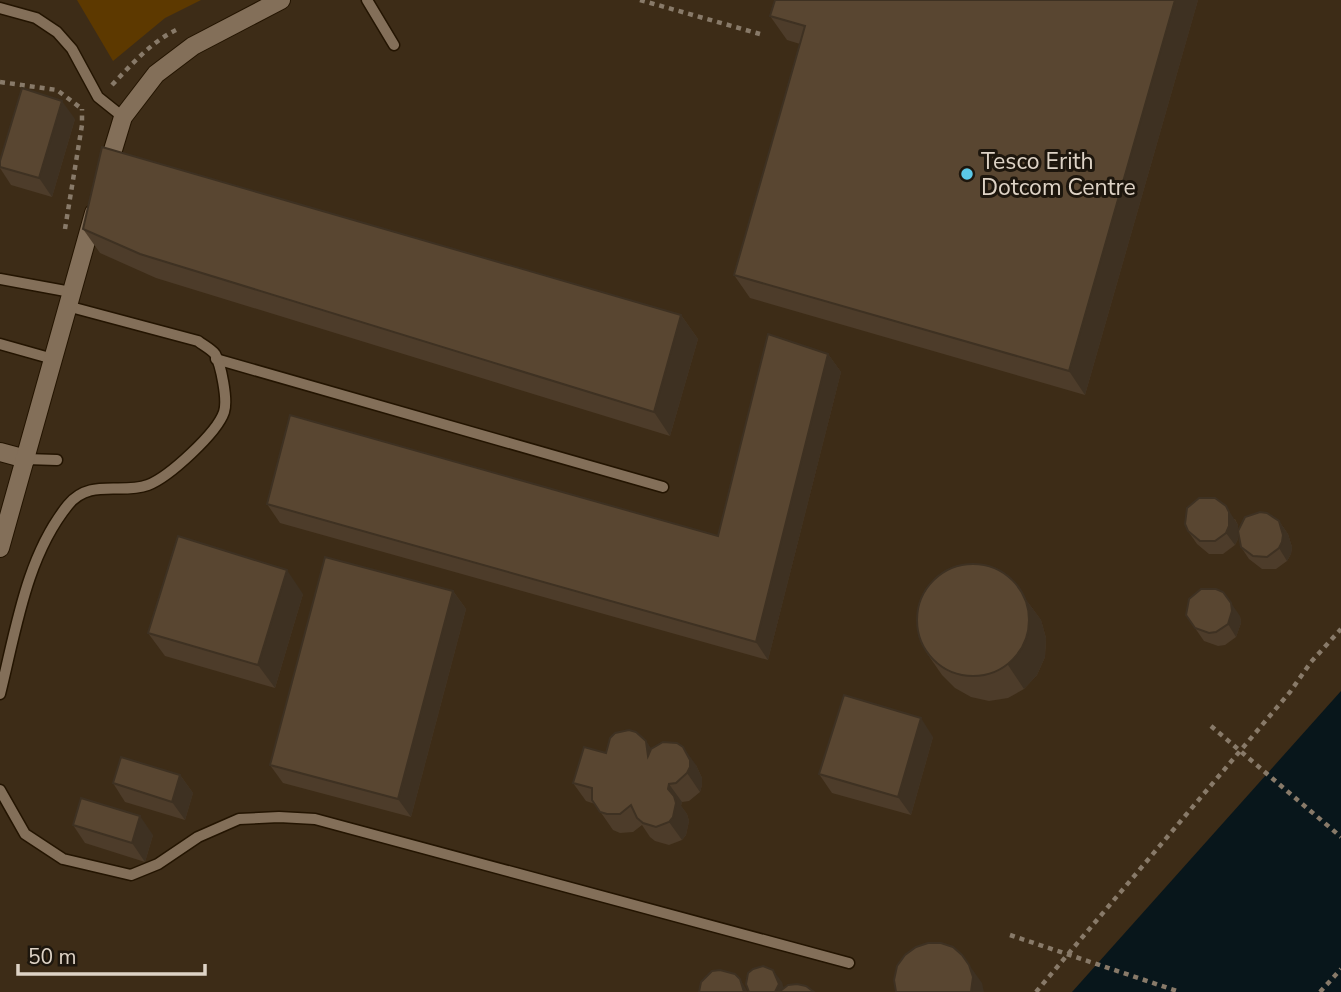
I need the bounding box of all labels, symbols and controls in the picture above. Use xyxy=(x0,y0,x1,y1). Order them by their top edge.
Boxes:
place label: Tesco Erith Dotcom Centre xyxy=(981,146,1136,203)
marker: Tesco Erith Dotcom Centre xyxy=(959,166,975,182)
scale bar xyxy=(18,932,205,976)
text: 50 m xyxy=(28,943,77,971)

